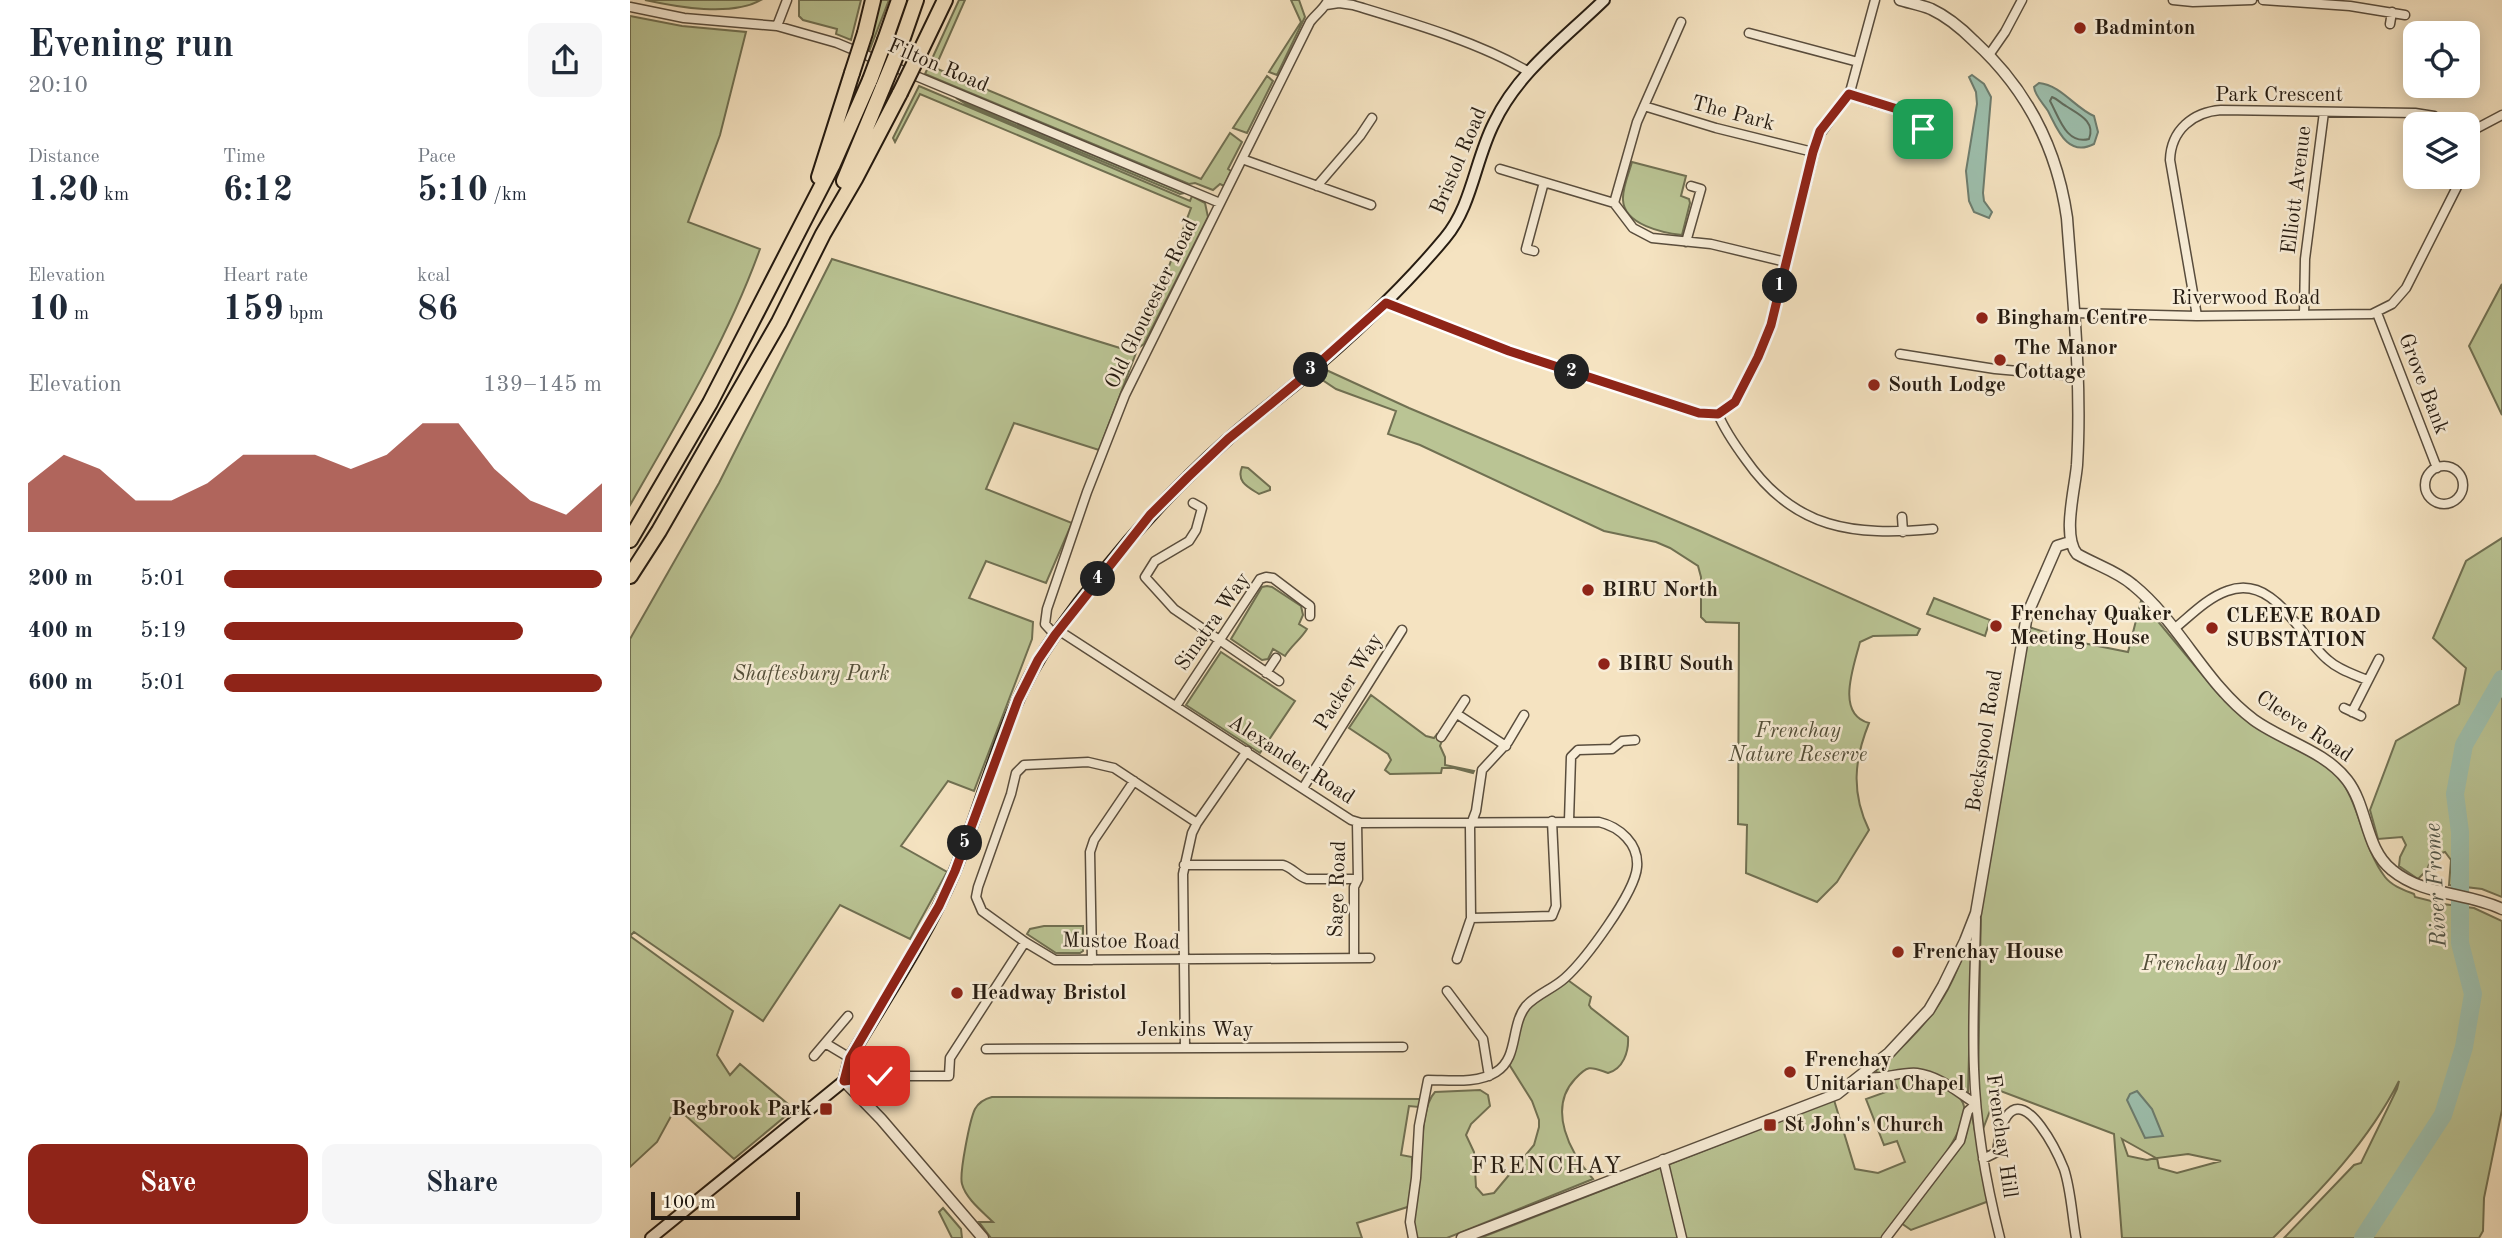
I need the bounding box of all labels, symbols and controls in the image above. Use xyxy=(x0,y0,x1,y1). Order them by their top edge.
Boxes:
place label: Badminton xyxy=(2094,18,2195,39)
marker: Badminton xyxy=(2072,20,2088,36)
map controls xyxy=(2403,21,2480,189)
button: locate xyxy=(2403,21,2480,98)
button: share xyxy=(528,23,602,97)
text: Evening run xyxy=(28,27,234,65)
street label: Filton Road xyxy=(885,35,992,97)
text: 20:10 xyxy=(28,74,88,97)
street label: Park Crescent xyxy=(2215,85,2343,106)
street label: The Park xyxy=(1689,93,1777,135)
pin xyxy=(1893,99,1953,159)
street label: Bristol Road xyxy=(1427,104,1491,218)
icon: arrive xyxy=(1904,110,1942,148)
button: layers xyxy=(2403,112,2480,189)
street label: Elliott Avenue xyxy=(2279,125,2315,255)
text: Distance xyxy=(28,148,100,167)
text: Time xyxy=(223,148,265,167)
text: Pace xyxy=(417,148,456,167)
text: 1.20 xyxy=(28,173,99,208)
text: 6:12 xyxy=(223,173,293,208)
text: 5:10 xyxy=(417,173,488,208)
text: km xyxy=(99,186,129,205)
text: /km xyxy=(488,186,527,205)
street label: Old Gloucester Road xyxy=(1102,216,1202,392)
text: Elevation xyxy=(28,267,105,286)
text: Heart rate xyxy=(223,267,308,286)
text: kcal xyxy=(417,267,450,286)
pin: 1 xyxy=(1762,268,1798,304)
text: 1 xyxy=(1774,276,1785,295)
street label: Riverwood Road xyxy=(2172,288,2320,309)
text: 10 xyxy=(28,292,69,327)
text: 159 xyxy=(223,292,284,327)
text: 86 xyxy=(417,292,458,327)
text: m xyxy=(69,305,89,324)
text: bpm xyxy=(284,305,324,324)
place label: Bingham Centre xyxy=(1996,308,2148,329)
marker: Bingham Centre xyxy=(1974,310,1990,326)
street label: Grove Bank xyxy=(2394,331,2452,437)
place label: The Manor Cottage xyxy=(2014,338,2117,383)
pin: 3 xyxy=(1294,352,1328,388)
marker: The Manor Cottage xyxy=(1992,352,2008,368)
pin: 2 xyxy=(1555,354,1590,390)
text: 3 xyxy=(1305,360,1316,379)
text: 2 xyxy=(1566,362,1577,381)
text: Elevation xyxy=(28,373,122,396)
text: 139–145 m xyxy=(483,373,602,396)
place label: South Lodge xyxy=(1888,375,2006,396)
marker: South Lodge xyxy=(1866,377,1882,393)
pin: 4 xyxy=(1080,562,1116,596)
text: 200 m xyxy=(28,567,93,590)
text: 5:01 xyxy=(140,567,186,590)
text: 4 xyxy=(1092,569,1103,588)
street label: Sinatra Way xyxy=(1172,569,1254,675)
place label: BIRU North xyxy=(1602,580,1718,601)
marker: BIRU North xyxy=(1580,582,1596,598)
place label: Frenchay Quaker Meeting House xyxy=(2010,604,2171,649)
place label: CLEEVE ROAD SUBSTATION xyxy=(2226,606,2381,651)
marker: Frenchay Quaker Meeting House xyxy=(1988,618,2004,634)
text: 400 m xyxy=(28,619,93,642)
text: 5:19 xyxy=(140,619,186,642)
marker: CLEEVE ROAD SUBSTATION xyxy=(2204,620,2220,636)
street label: Packer Way xyxy=(1311,630,1387,734)
place label: BIRU South xyxy=(1618,654,1734,675)
marker: BIRU South xyxy=(1596,656,1612,672)
park label: Shaftesbury Park xyxy=(732,664,890,685)
street label: Beckspool Road xyxy=(1963,669,2007,813)
text: 600 m xyxy=(28,671,93,694)
text: 5:01 xyxy=(140,671,186,694)
street label: Cleeve Road xyxy=(2252,687,2356,767)
street label: Alexander Road xyxy=(1224,711,1358,809)
park label: Frenchay Nature Reserve xyxy=(1728,721,1867,766)
water label: River Frome xyxy=(2421,822,2451,949)
pin: 5 xyxy=(948,826,982,860)
text: 5 xyxy=(959,833,970,852)
street label: Sage Road xyxy=(1326,840,1350,938)
street label: Mustoe Road xyxy=(1062,930,1180,954)
place label: Frenchay House xyxy=(1912,942,2064,963)
marker: Frenchay House xyxy=(1890,944,1906,960)
park label: Frenchay Moor xyxy=(2141,954,2281,975)
place label: Headway Bristol xyxy=(971,983,1127,1004)
marker: Headway Bristol xyxy=(949,985,965,1001)
street label: Jenkins Way xyxy=(1136,1020,1254,1041)
pin xyxy=(850,1046,910,1106)
place label: Frenchay Unitarian Chapel xyxy=(1804,1050,1965,1095)
icon: check xyxy=(861,1057,899,1095)
marker: Frenchay Unitarian Chapel xyxy=(1782,1064,1798,1080)
street label: Frenchay Hill xyxy=(1982,1073,2020,1200)
place label: Begbrook Park xyxy=(671,1099,812,1120)
marker: Begbrook Park xyxy=(818,1101,834,1117)
place label: St John's Church xyxy=(1784,1115,1944,1136)
marker: St John's Church xyxy=(1762,1117,1778,1133)
button: Save xyxy=(28,1144,308,1224)
button: Share xyxy=(322,1144,602,1224)
district label: FRENCHAY xyxy=(1471,1155,1623,1179)
scale bar xyxy=(651,1189,800,1221)
text: 100 m xyxy=(662,1194,715,1213)

